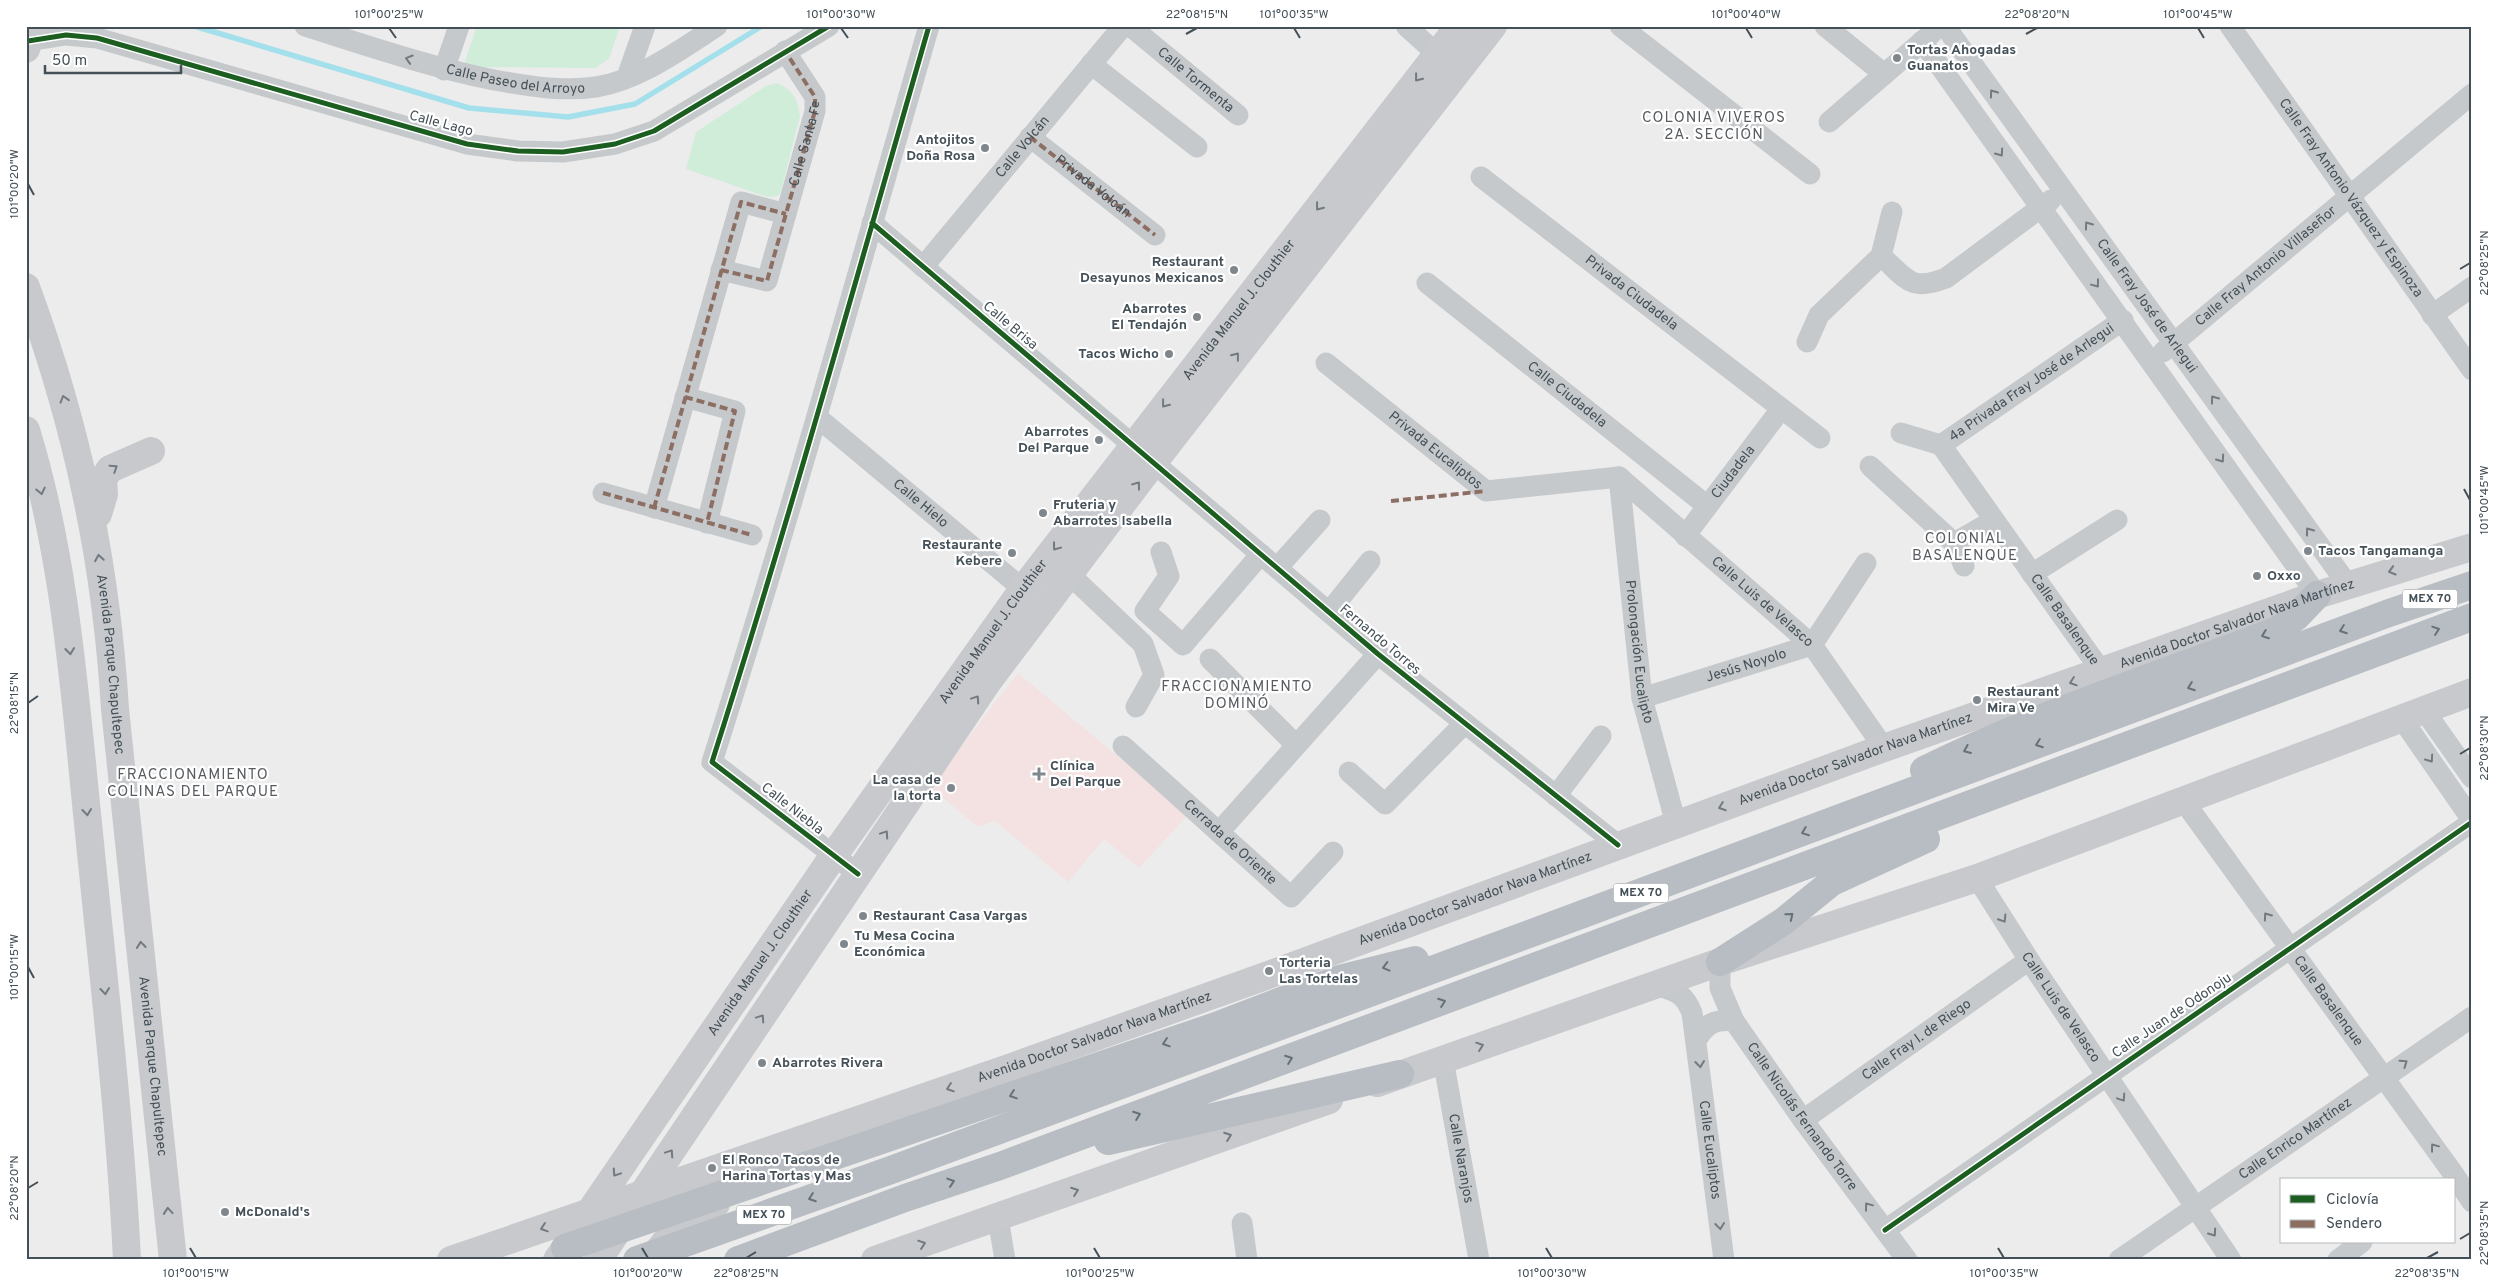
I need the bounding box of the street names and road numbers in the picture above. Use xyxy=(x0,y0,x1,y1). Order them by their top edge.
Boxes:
street label: Calle Tormenta xyxy=(1154,44,1237,117)
street label: Calle Paseo del Arroyo xyxy=(444,61,586,97)
street label: Calle Fray Antonio Vázquez y Espinoza xyxy=(2275,95,2427,301)
street label: Calle Santa Fe xyxy=(786,101,824,189)
street label: Calle Lago xyxy=(407,107,475,141)
street label: Calle Volcán xyxy=(992,112,1053,181)
street label: Privada Volcán xyxy=(1052,151,1134,221)
street label: Calle Fray Antonio Villaseñor xyxy=(2192,202,2340,330)
street label: Avenida Manuel J. Clouthier xyxy=(1179,236,1299,384)
street label: Calle Fray José de Arlegui xyxy=(2093,236,2201,376)
street label: Privada Ciudadela xyxy=(1582,252,1682,334)
street label: Calle Brisa xyxy=(979,298,1041,354)
street label: 4a Privada Fray José de Arlegui xyxy=(1946,320,2118,445)
street label: Calle Ciudadela xyxy=(1524,358,1610,431)
street label: Privada Eucaliptos xyxy=(1385,408,1486,493)
street label: Ciudadela xyxy=(1708,442,1759,502)
street label: Calle Hielo xyxy=(889,476,952,532)
street label: Calle Luis de Velasco xyxy=(1708,553,1817,651)
street label: Avenida Manuel J. Clouthier xyxy=(936,556,1051,707)
street label: Calle Basalenque xyxy=(2027,571,2103,668)
street label: Avenida Parque Chapultepec xyxy=(92,573,128,755)
street label: Avenida Doctor Salvador Nava Martínez xyxy=(2117,575,2357,673)
street label: Prolongación Eucalipto xyxy=(1621,579,1657,726)
road number: MEX 70 xyxy=(2402,590,2458,608)
street label: Fernando Torres xyxy=(1336,601,1424,679)
street label: Jesús Noyolo xyxy=(1704,645,1789,686)
street label: Avenida Doctor Salvador Nava Martínez xyxy=(1736,709,1975,809)
street label: Calle Niebla xyxy=(757,779,827,839)
street label: Cerrada de Oriente xyxy=(1180,796,1280,889)
street label: Avenida Doctor Salvador Nava Martínez xyxy=(1356,848,1594,950)
road number: MEX 70 xyxy=(1614,884,1668,902)
street label: Avenida Manuel J. Clouthier xyxy=(704,886,817,1039)
street label: Calle Luis de Velasco xyxy=(2018,949,2104,1066)
street label: Calle Basalenque xyxy=(2290,952,2367,1050)
street label: Calle Juan de Odonoju xyxy=(2109,970,2235,1062)
street label: Avenida Parque Chapultepec xyxy=(135,975,171,1157)
street label: Avenida Doctor Salvador Nava Martínez xyxy=(975,988,1214,1087)
street label: Calle Fray I. de Riego xyxy=(1858,995,1975,1084)
street label: Calle Nicolás Fernando Torre xyxy=(1743,1039,1861,1194)
street label: Calle Enrico Martínez xyxy=(2235,1094,2355,1184)
street label: Calle Eucaliptos xyxy=(1695,1099,1725,1200)
street label: Calle Naranjos xyxy=(1444,1112,1477,1204)
road number: MEX 70 xyxy=(736,1206,792,1224)

